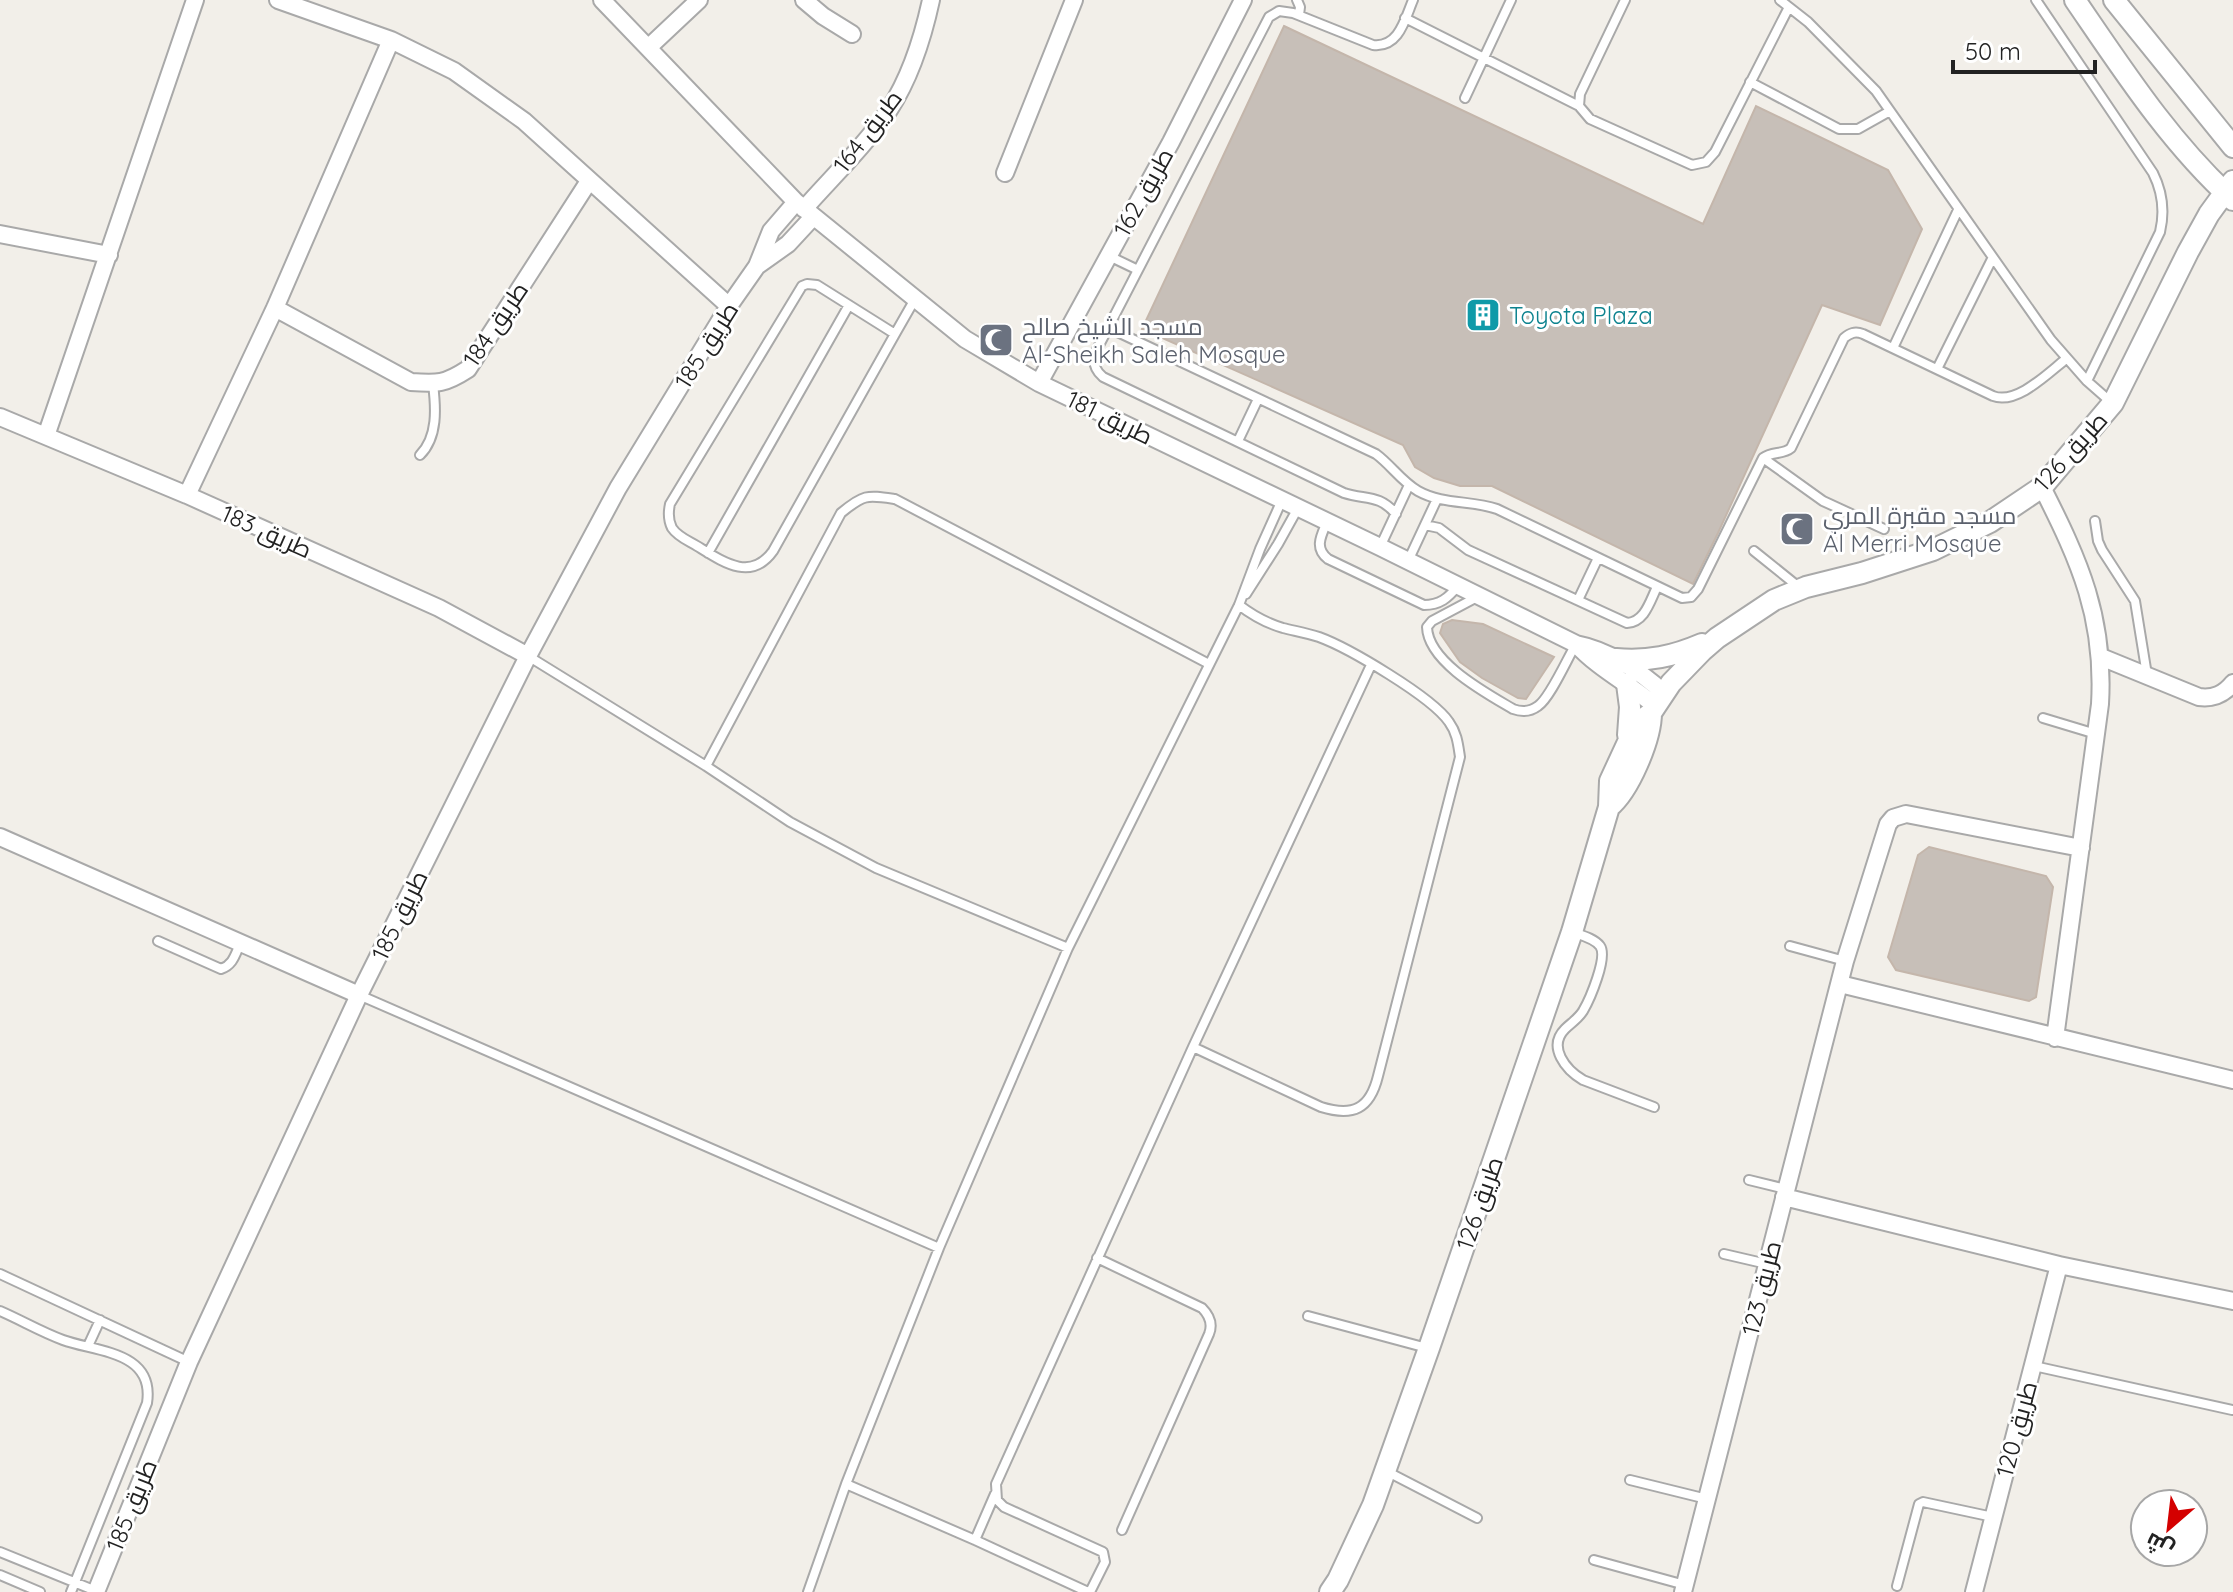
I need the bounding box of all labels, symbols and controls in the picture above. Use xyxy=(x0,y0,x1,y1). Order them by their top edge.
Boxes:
scale bar xyxy=(1953,24,2095,74)
text: 50 m xyxy=(1965,36,2021,66)
street label: طريق 164 xyxy=(826,84,909,179)
street label: طريق 162 xyxy=(1106,143,1180,242)
street label: طريق 184 xyxy=(456,276,535,373)
street label: طريق 185 xyxy=(668,296,745,394)
building icon: Toyota Plaza xyxy=(1464,296,1502,334)
place label: Toyota Plaza xyxy=(1509,300,1653,330)
place label: مسجد الشيخ صالح Al-Sheikh Saleh Mosque xyxy=(1022,311,1286,369)
mosque icon: مسجد الشيخ صالح Al-Sheikh Saleh Mosque xyxy=(977,321,1015,359)
street label: طريق 181 xyxy=(1062,383,1158,452)
street label: طريق 126 xyxy=(2027,405,2114,498)
street label: طريق 183 xyxy=(217,498,317,565)
place label: مسجد مقبرة المري Al Merri Mosque xyxy=(1823,500,2016,558)
mosque icon: مسجد مقبرة المري Al Merri Mosque xyxy=(1778,510,1816,548)
street label: طريق 185 xyxy=(364,865,434,965)
street label: طريق 126 xyxy=(1449,1152,1510,1254)
street label: طريق 123 xyxy=(1735,1238,1788,1339)
street label: طريق 120 xyxy=(1989,1378,2044,1480)
street label: طريق 185 xyxy=(99,1455,164,1556)
north arrow xyxy=(2129,1488,2209,1568)
text: ش xyxy=(2141,1527,2179,1565)

